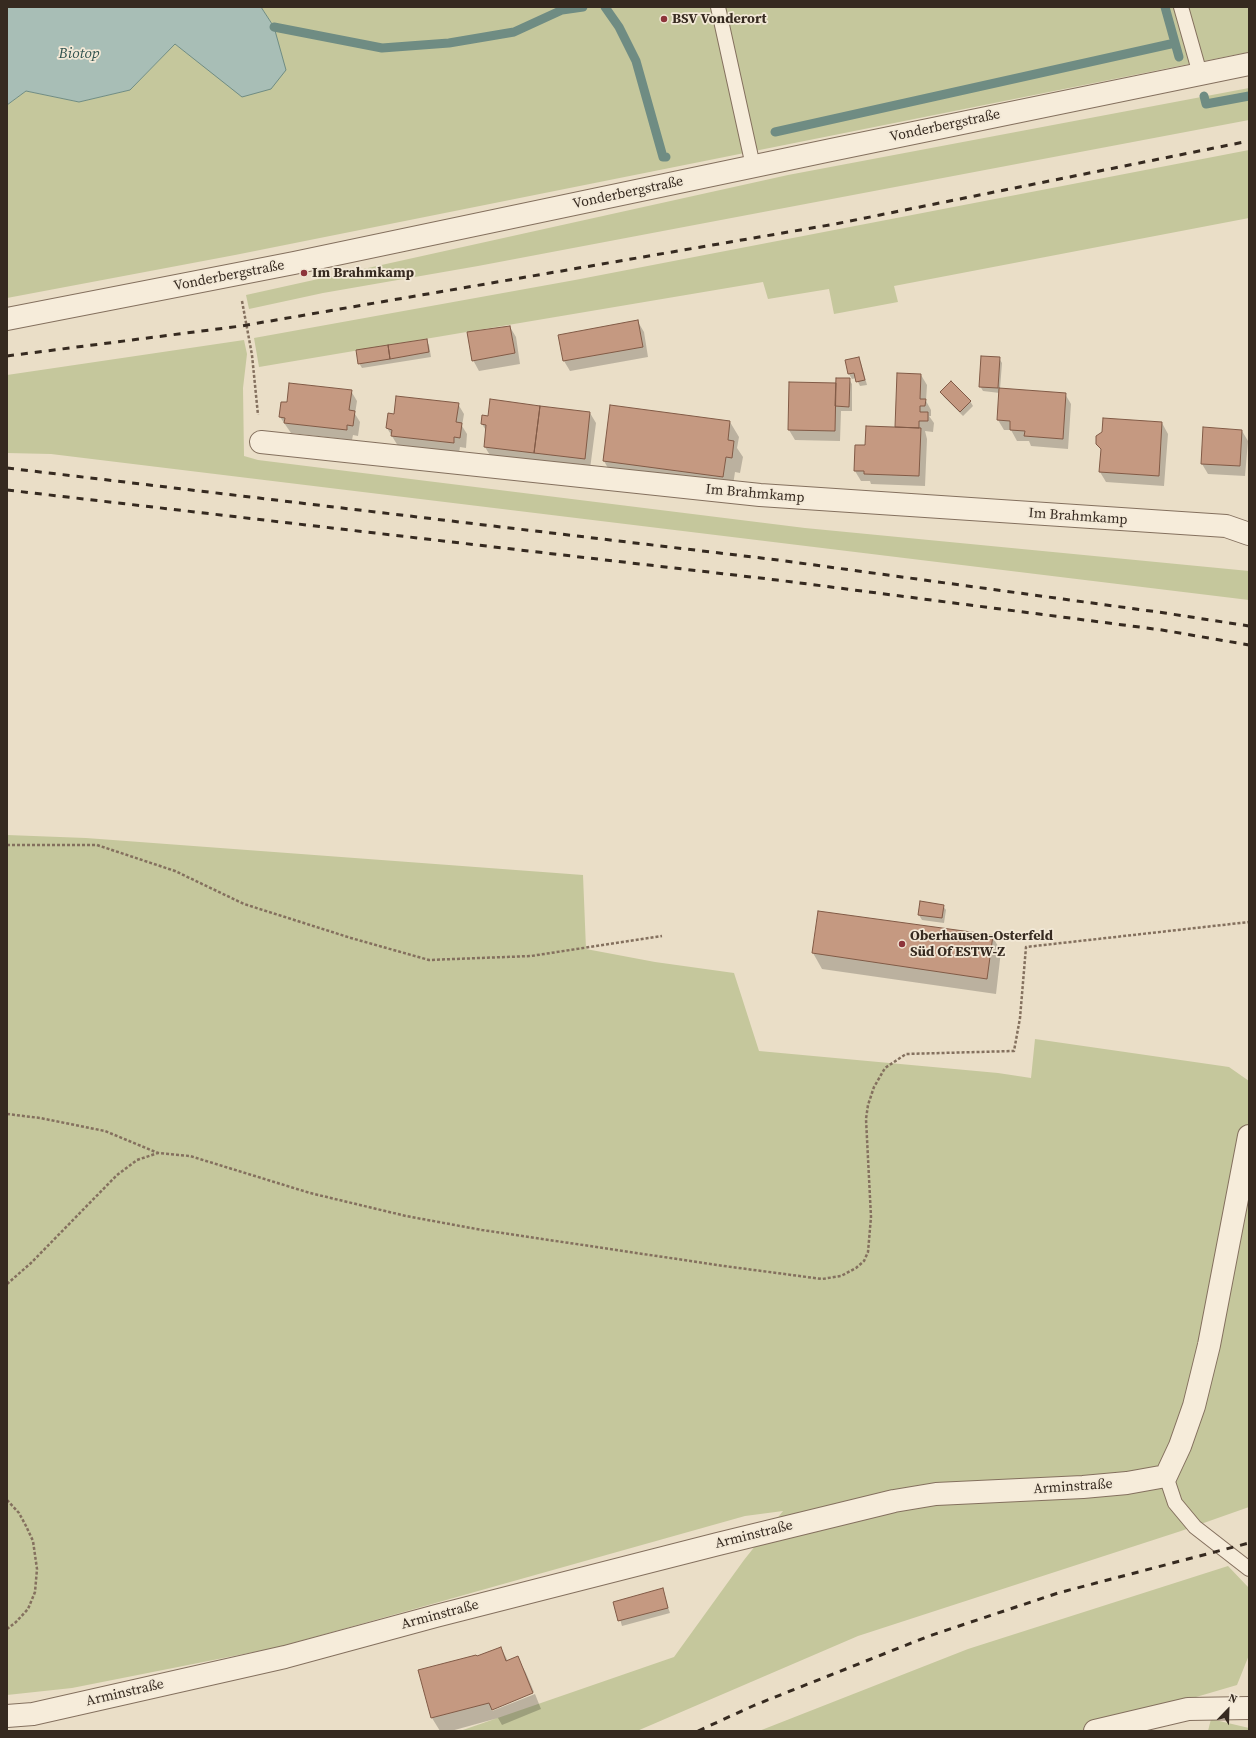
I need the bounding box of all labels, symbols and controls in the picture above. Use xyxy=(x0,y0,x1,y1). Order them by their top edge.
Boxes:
place label: BSV Vonderort xyxy=(672,11,767,27)
marker: BSV Vonderort xyxy=(659,14,669,24)
water label: Biotop xyxy=(59,45,99,63)
street label: Vonderbergstraße xyxy=(888,106,1002,146)
street label: Vonderbergstraße xyxy=(571,173,685,213)
street label: Vonderbergstraße xyxy=(172,257,286,295)
place label: Im Brahmkamp xyxy=(312,265,414,281)
marker: Im Brahmkamp xyxy=(299,268,309,278)
street label: Im Brahmkamp xyxy=(705,481,805,507)
street label: Im Brahmkamp xyxy=(1028,505,1128,529)
place label: Oberhausen-Osterfeld Süd Of ESTW-Z xyxy=(910,928,1053,960)
marker: Oberhausen-Osterfeld Süd Of ESTW-Z xyxy=(897,939,907,949)
street label: Arminstraße xyxy=(1033,1476,1113,1498)
street label: Arminstraße xyxy=(713,1517,795,1553)
street label: Arminstraße xyxy=(399,1597,481,1633)
street label: Arminstraße xyxy=(84,1676,166,1710)
north arrow xyxy=(1208,1690,1248,1730)
text: N xyxy=(1226,1690,1239,1707)

